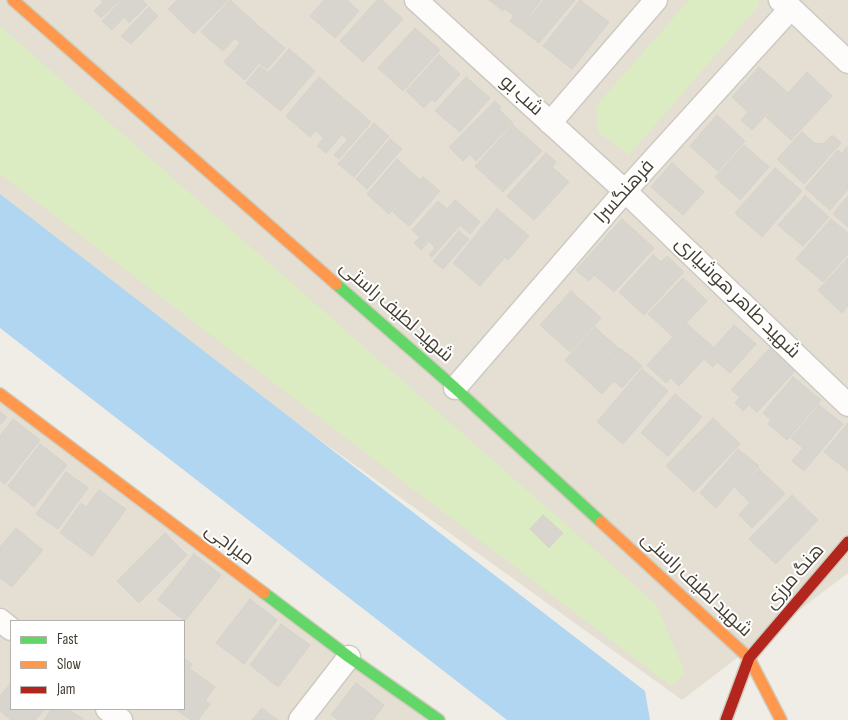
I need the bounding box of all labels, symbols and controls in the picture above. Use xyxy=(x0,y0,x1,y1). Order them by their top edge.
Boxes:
street label: شب بو xyxy=(495,71,547,121)
street label: فرهنگسرا xyxy=(590,155,660,229)
street label: شهید طاهر هوشیاری xyxy=(670,232,804,364)
street label: شهید لطیف راستی xyxy=(334,256,458,368)
street label: میراجی xyxy=(200,519,258,571)
street label: شهید لطیف راستی xyxy=(636,528,756,642)
street label: هنگ مرزی xyxy=(760,540,830,614)
legend xyxy=(10,620,185,710)
text: Fast xyxy=(57,630,78,649)
text: Slow xyxy=(57,655,81,674)
text: Jam xyxy=(57,680,75,699)

